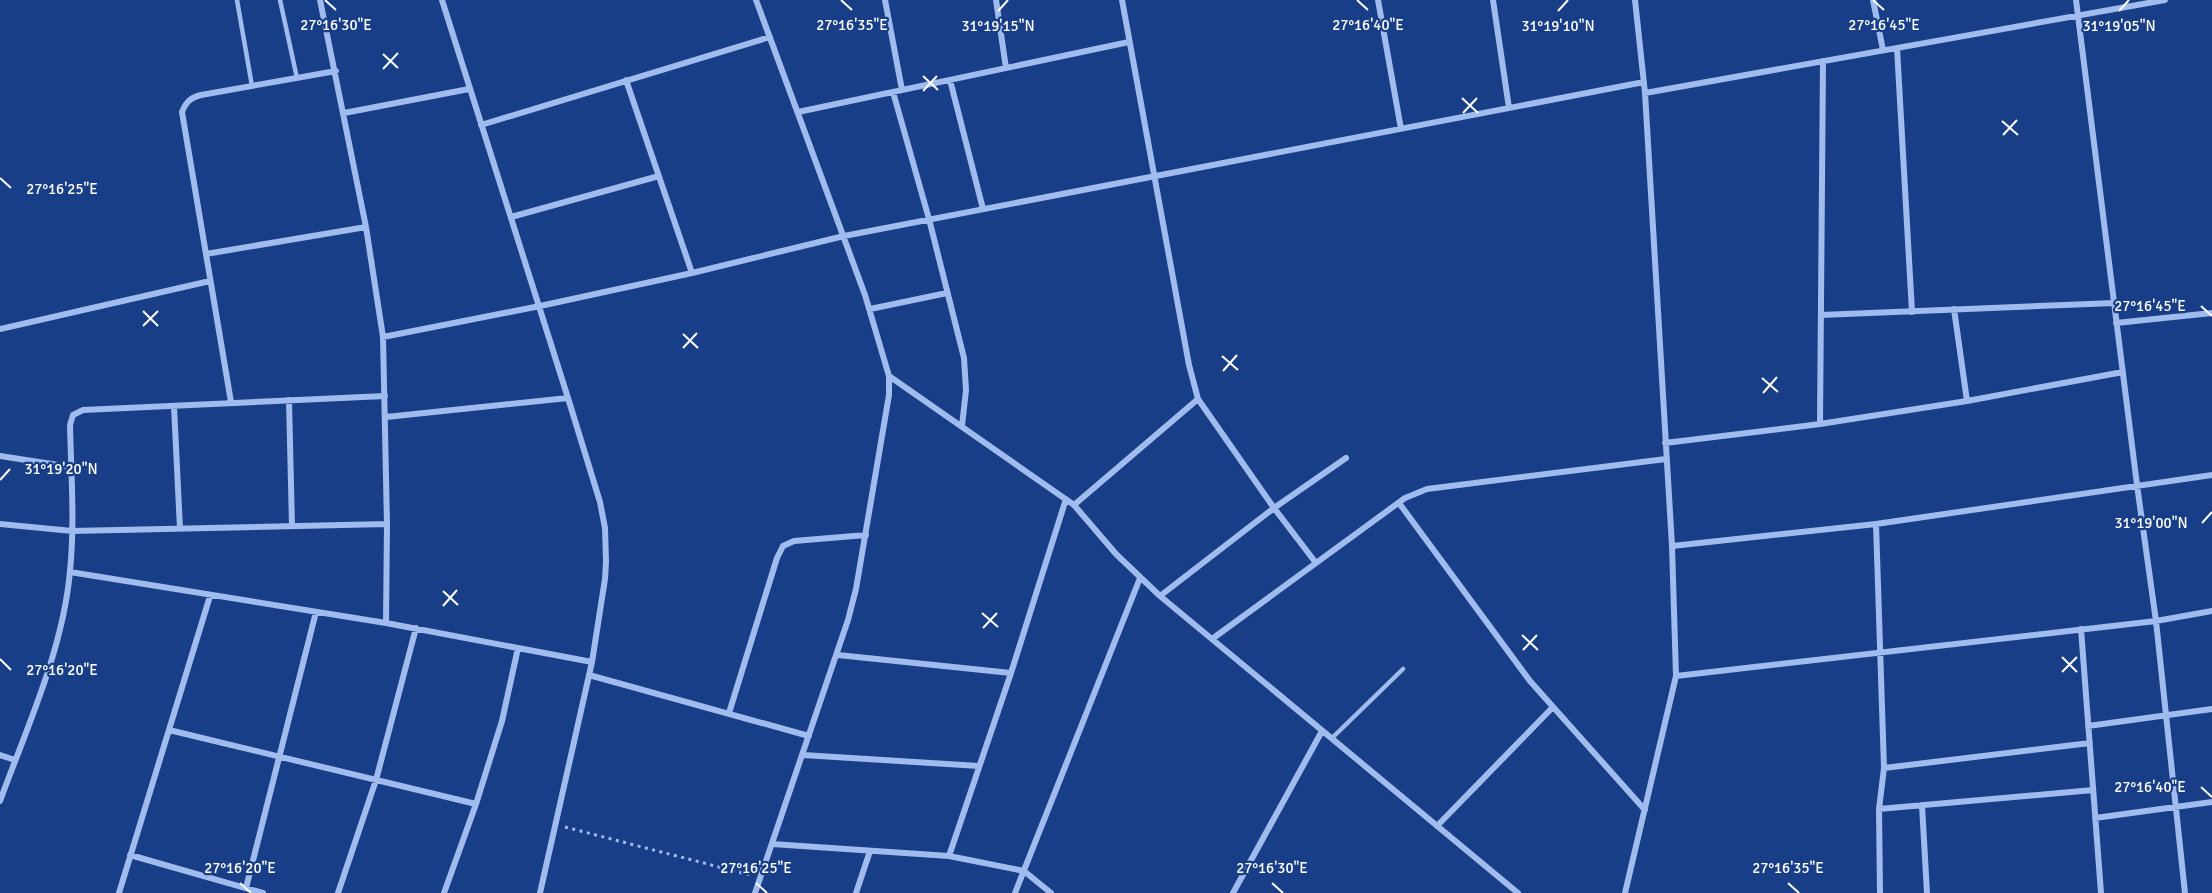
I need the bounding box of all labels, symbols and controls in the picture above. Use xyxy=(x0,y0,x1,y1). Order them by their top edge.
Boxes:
text: 27°16'30"E xyxy=(300,16,372,34)
text: 27°16'35"E xyxy=(816,16,888,34)
text: 27°16'40"E xyxy=(1332,16,1404,34)
text: 27°16'45"E xyxy=(1848,16,1920,34)
text: 31°19'15"N xyxy=(961,17,1035,35)
text: 31°19'10"N xyxy=(1521,17,1595,35)
text: 31°19'05"N xyxy=(2082,17,2156,35)
text: 27°16'25"E xyxy=(26,180,98,198)
text: 27°16'45"E xyxy=(2114,297,2186,315)
text: 31°19'20"N xyxy=(24,460,98,478)
text: 31°19'00"N xyxy=(2114,514,2188,532)
text: 27°16'20"E xyxy=(26,661,98,679)
text: 27°16'40"E xyxy=(2114,778,2186,796)
text: 27°16'20"E xyxy=(204,859,276,877)
text: 27°16'25"E xyxy=(720,859,792,877)
text: 27°16'30"E xyxy=(1236,859,1308,877)
text: 27°16'35"E xyxy=(1752,859,1824,877)

